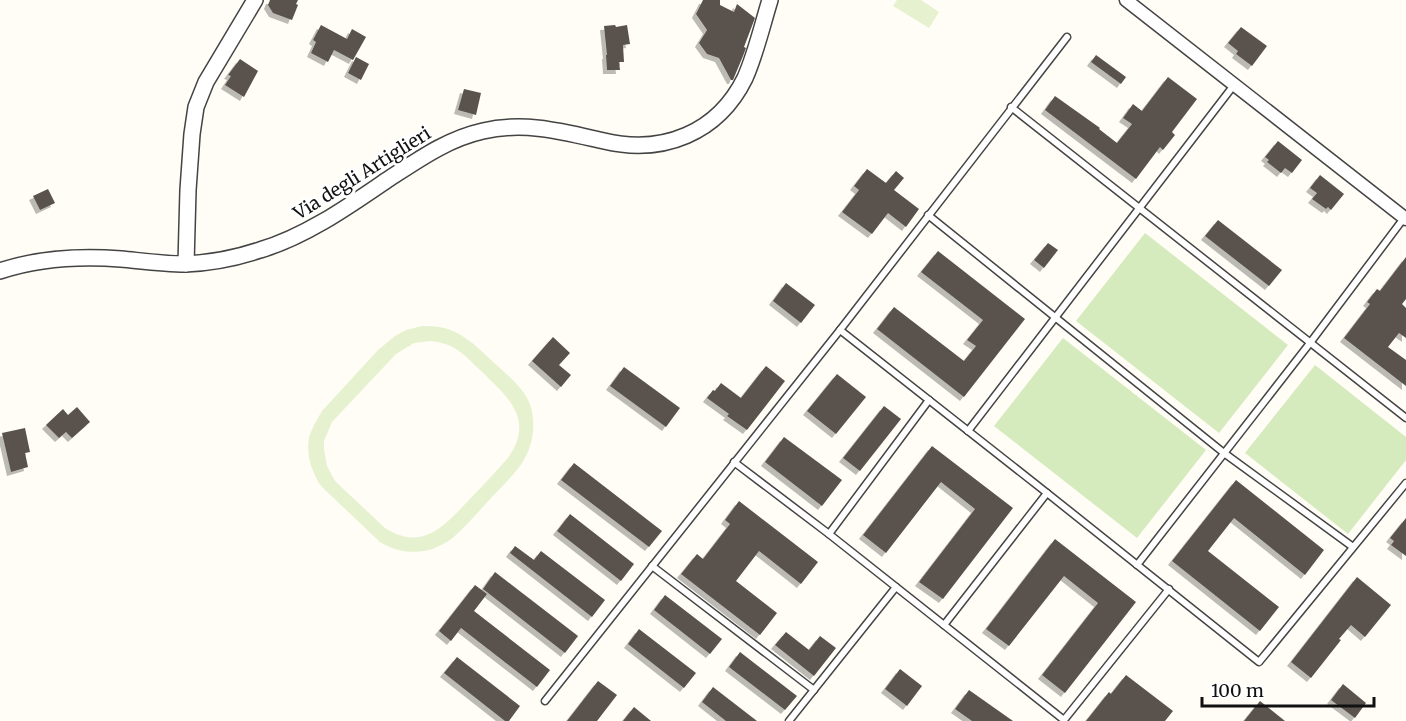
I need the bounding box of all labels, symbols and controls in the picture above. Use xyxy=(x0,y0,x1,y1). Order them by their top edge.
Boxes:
street label: Via degli Artiglieri xyxy=(288,121,435,225)
scale bar xyxy=(1202,670,1374,708)
text: 100 m xyxy=(1211,679,1264,702)

